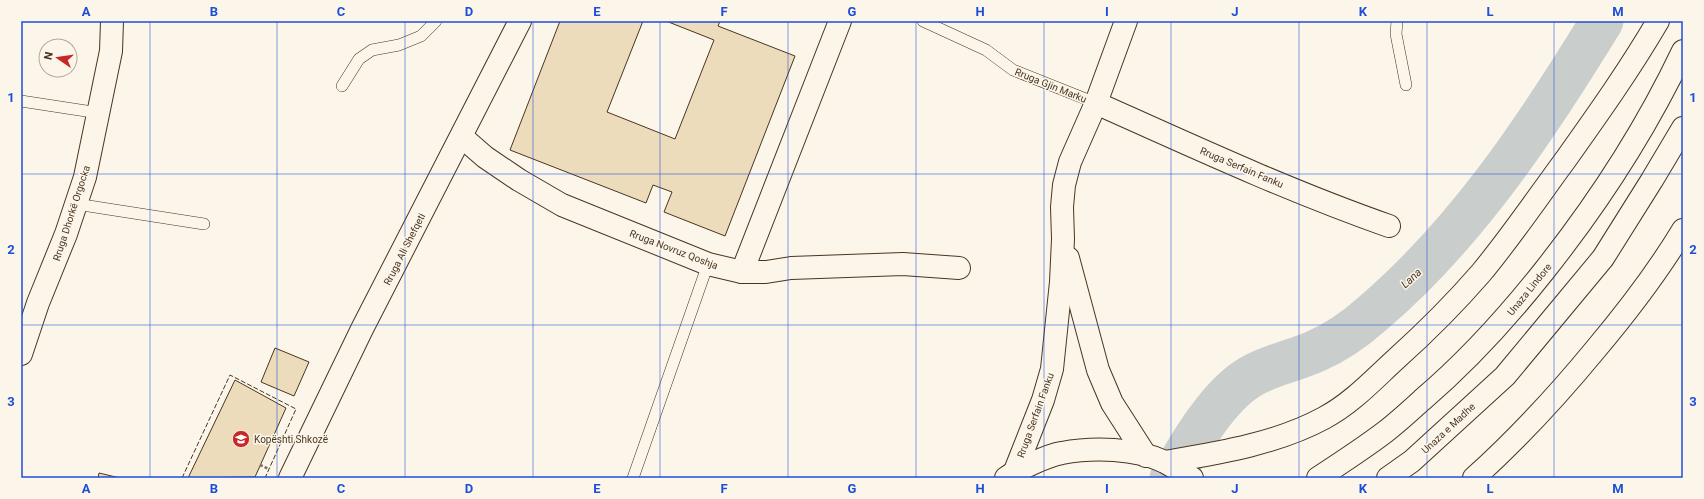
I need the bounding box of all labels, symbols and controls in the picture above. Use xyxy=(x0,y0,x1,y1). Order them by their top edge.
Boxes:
text: A xyxy=(82,4,91,19)
text: B xyxy=(210,4,218,19)
text: C xyxy=(337,4,346,19)
text: D xyxy=(465,4,473,19)
text: E xyxy=(593,4,601,19)
text: F xyxy=(720,4,728,19)
text: G xyxy=(848,4,857,19)
text: H xyxy=(975,4,985,19)
text: I xyxy=(1105,4,1109,19)
text: J xyxy=(1231,4,1239,19)
text: K xyxy=(1359,4,1368,19)
text: L xyxy=(1486,4,1494,19)
text: M xyxy=(1612,4,1624,19)
north arrow xyxy=(38,38,78,78)
text: N xyxy=(42,50,56,61)
street label: Rruga Gjin Marku xyxy=(1013,66,1088,105)
text: 1 xyxy=(7,90,15,105)
text: 1 xyxy=(1689,90,1697,105)
street label: Rruga Serfain Fanku xyxy=(1198,145,1285,190)
street label: Rruga Dhorkë Orgocka xyxy=(51,164,92,262)
street label: Rruga Ali Shefqeti xyxy=(382,211,427,287)
street label: Rruga Novruz Qoshja xyxy=(628,228,720,271)
text: 2 xyxy=(7,242,15,257)
text: 2 xyxy=(1689,242,1697,257)
street label: Unaza Lindore xyxy=(1505,261,1554,317)
water label: Lana xyxy=(1398,266,1424,291)
street label: Rruga Serfain Fanku xyxy=(1015,371,1056,459)
text: 3 xyxy=(7,394,15,409)
text: 3 xyxy=(1689,394,1697,409)
street label: Unaza e Madhe xyxy=(1419,401,1477,456)
school or university icon: Kopështi Shkozë xyxy=(231,429,251,449)
place label: Kopështi Shkozë xyxy=(254,434,328,445)
text: A xyxy=(82,481,91,496)
text: B xyxy=(210,481,218,496)
text: C xyxy=(337,481,346,496)
text: D xyxy=(465,481,473,496)
text: E xyxy=(593,481,601,496)
text: F xyxy=(720,481,728,496)
text: G xyxy=(848,481,857,496)
text: H xyxy=(975,481,985,496)
text: I xyxy=(1105,481,1109,496)
text: J xyxy=(1231,481,1239,496)
text: K xyxy=(1359,481,1368,496)
text: L xyxy=(1486,481,1494,496)
text: M xyxy=(1612,481,1624,496)

